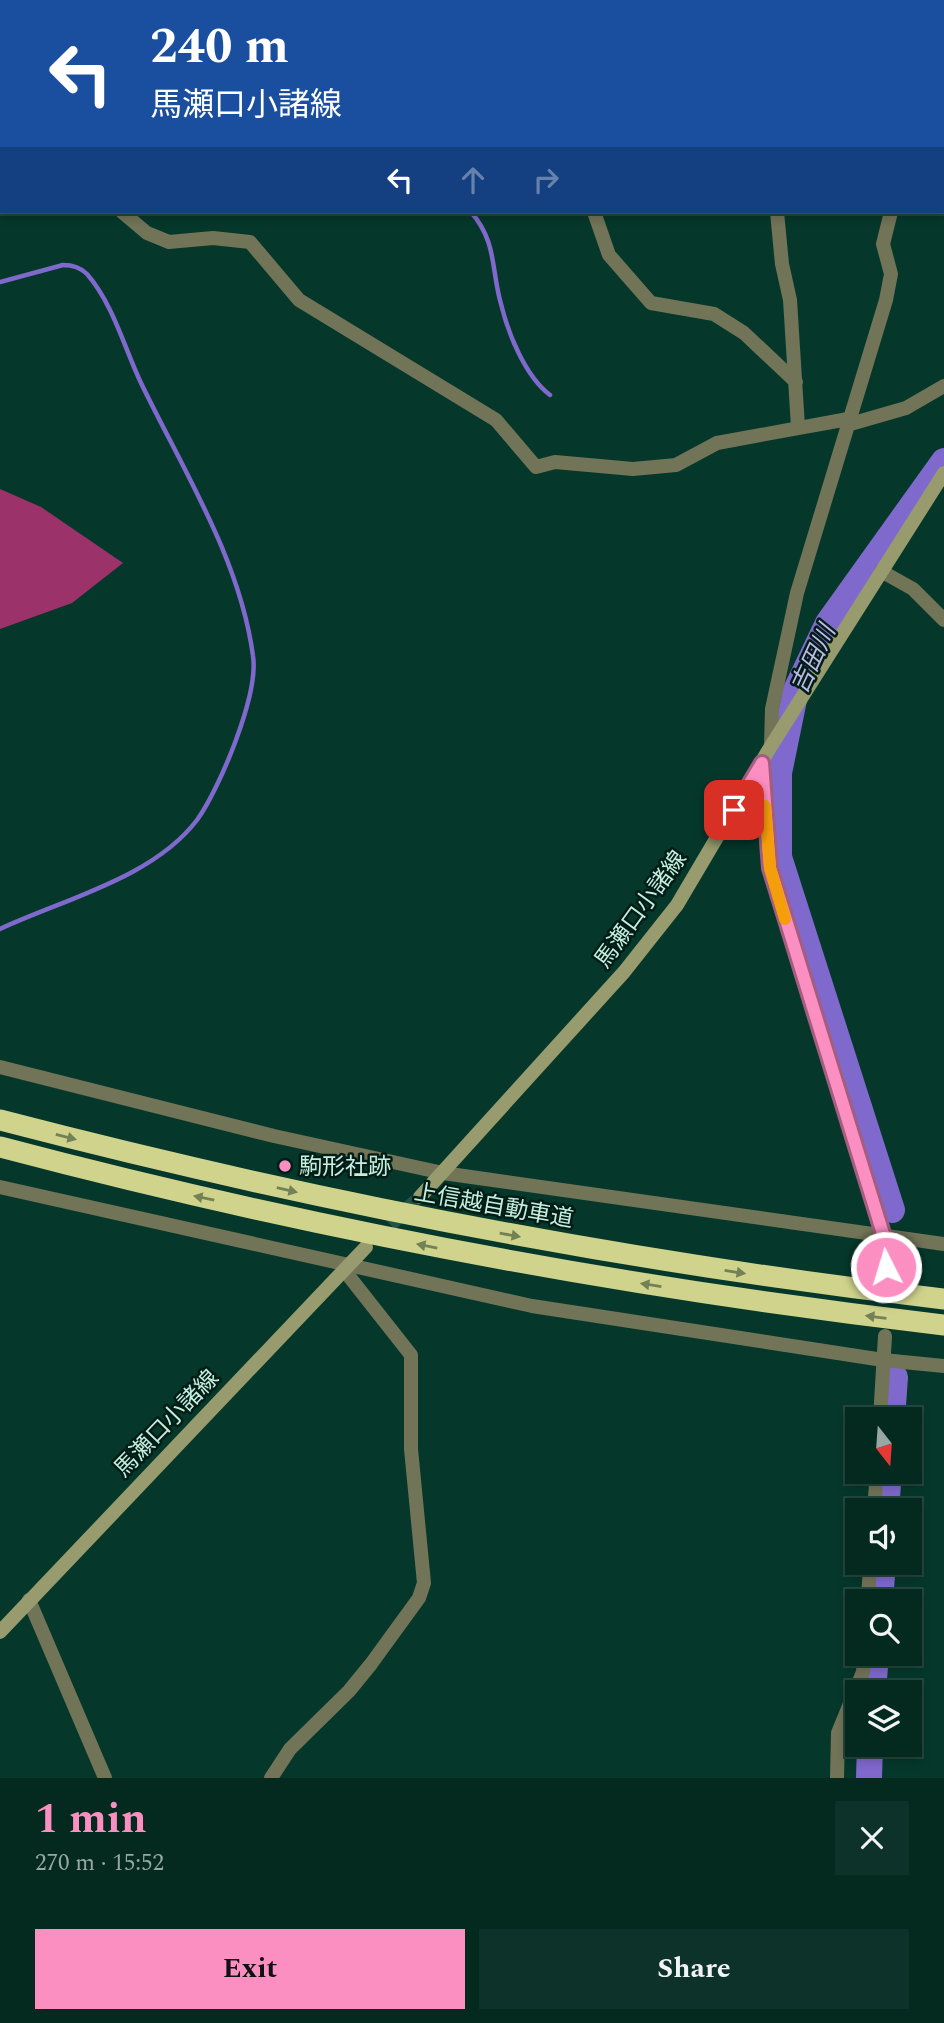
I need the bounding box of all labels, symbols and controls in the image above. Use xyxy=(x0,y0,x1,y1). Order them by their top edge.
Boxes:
text: 240 m xyxy=(150,10,289,85)
icon: left xyxy=(35,28,126,119)
text: 馬瀬口小諸線 xyxy=(150,81,342,130)
icon: left xyxy=(381,161,419,199)
icon: ahead xyxy=(454,161,492,199)
icon: right xyxy=(527,161,565,199)
water label: 吉田川 xyxy=(782,616,847,700)
pin xyxy=(704,780,764,840)
icon: arrive xyxy=(715,791,753,829)
street label: 馬瀬口小諸線 xyxy=(586,844,696,976)
one-way arrow xyxy=(55,1132,77,1143)
place label: 駒形社跡 xyxy=(299,1150,391,1185)
marker: 駒形社跡 xyxy=(277,1158,293,1174)
street label: 上信越自動車道 xyxy=(411,1175,576,1238)
one-way arrow xyxy=(276,1185,298,1196)
one-way arrow xyxy=(193,1193,215,1204)
one-way arrow xyxy=(499,1230,521,1241)
position arrow xyxy=(849,1230,923,1304)
one-way arrow xyxy=(416,1240,438,1251)
one-way arrow xyxy=(724,1267,746,1278)
one-way arrow xyxy=(640,1279,662,1290)
one-way arrow xyxy=(865,1311,887,1322)
street label: 馬瀬口小諸線 xyxy=(107,1362,228,1486)
north arrow xyxy=(845,1407,922,1484)
map controls xyxy=(845,1407,922,1757)
button: sound xyxy=(845,1498,922,1575)
button: search xyxy=(845,1589,922,1666)
button: layers xyxy=(845,1680,922,1757)
text: 1 min xyxy=(35,1788,147,1851)
button: close xyxy=(835,1801,909,1875)
text: 270 m · 15:52 xyxy=(35,1846,164,1881)
button: Exit xyxy=(35,1929,465,2009)
button: Share xyxy=(479,1929,909,2009)

